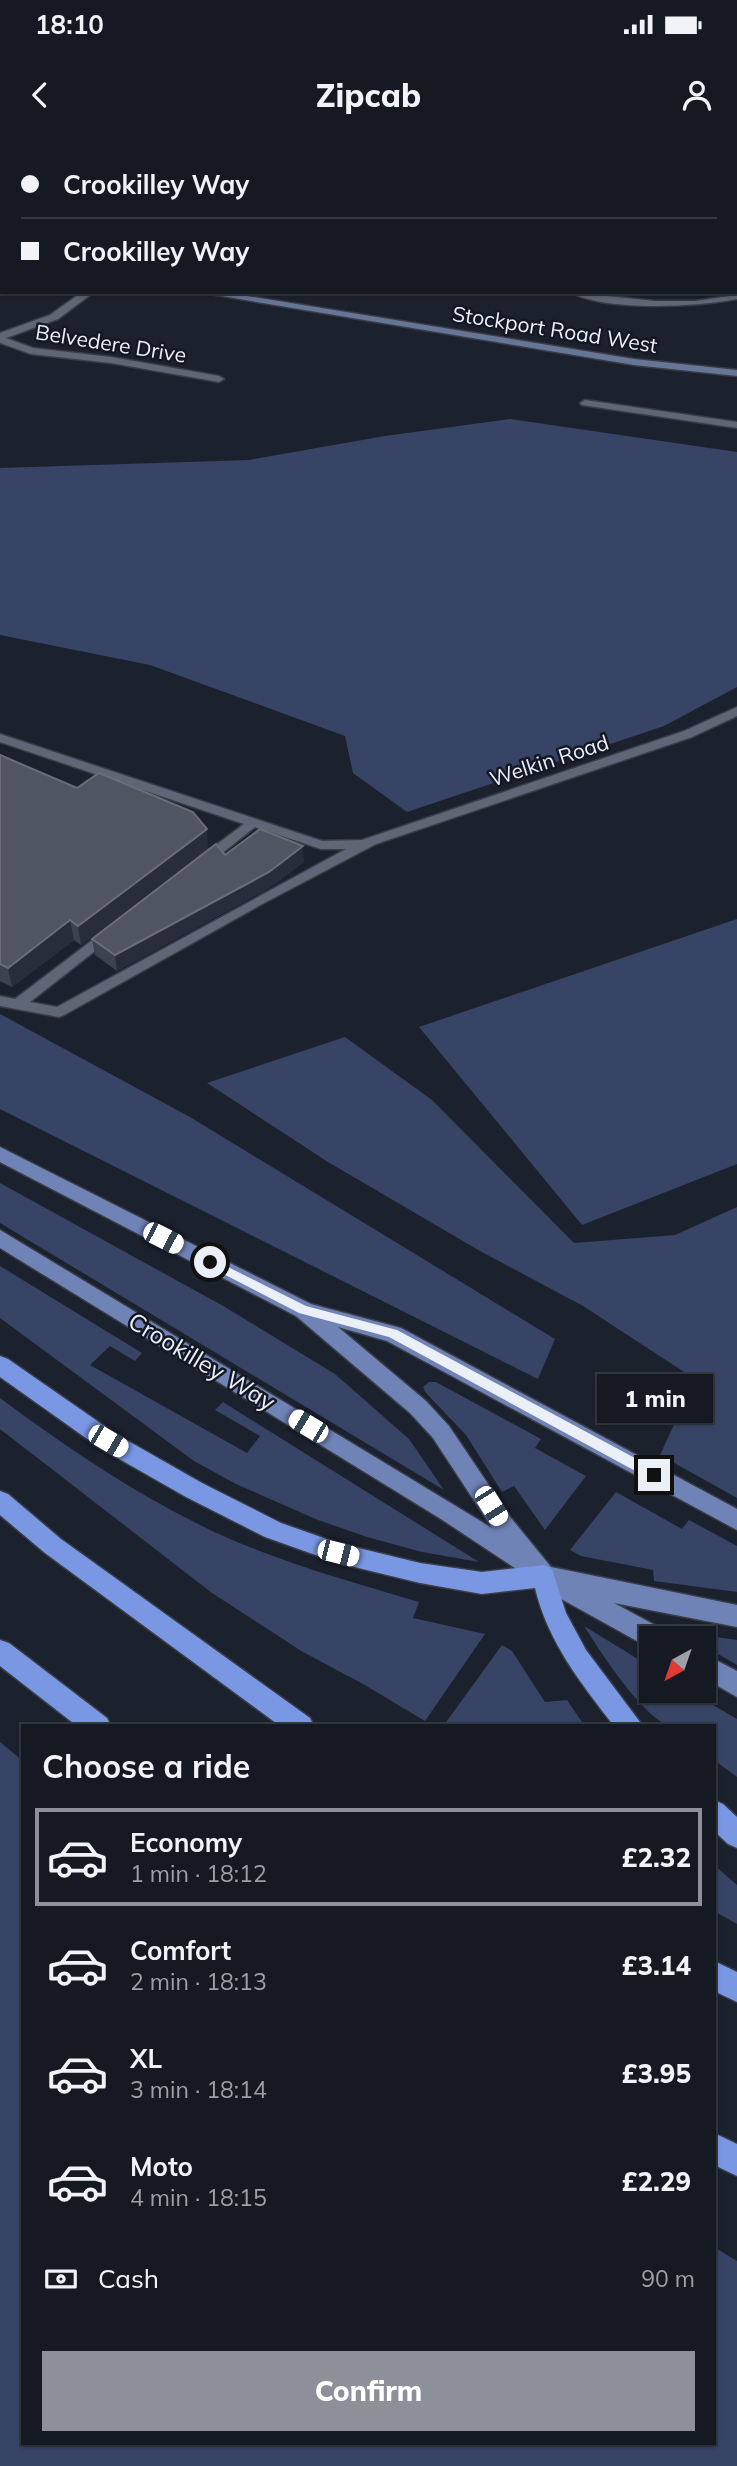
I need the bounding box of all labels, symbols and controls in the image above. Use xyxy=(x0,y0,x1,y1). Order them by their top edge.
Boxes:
text: 18:10 xyxy=(35,8,104,41)
text: Zipcab xyxy=(316,75,421,115)
icon: back xyxy=(21,76,59,114)
icon: person xyxy=(678,76,716,114)
text: Crookilley Way xyxy=(63,168,249,201)
text: Crookilley Way xyxy=(63,235,249,268)
street label: Stockport Road West xyxy=(451,300,659,358)
street label: Belvedere Drive xyxy=(34,318,188,368)
street label: Welkin Road xyxy=(486,729,612,791)
car xyxy=(140,1219,187,1257)
route start xyxy=(194,1246,226,1278)
street label: Crookilley Way xyxy=(123,1305,281,1417)
callout: 1 min xyxy=(596,1374,712,1422)
text: 1 min xyxy=(624,1384,686,1413)
car xyxy=(285,1406,332,1446)
car xyxy=(85,1421,132,1461)
route end xyxy=(638,1459,670,1491)
car xyxy=(471,1483,512,1529)
car xyxy=(316,1538,361,1568)
north arrow xyxy=(639,1626,716,1703)
map controls xyxy=(639,1626,716,1703)
text: Choose a ride xyxy=(42,1746,250,1786)
icon: car xyxy=(46,1826,109,1889)
text: Economy xyxy=(130,1826,242,1859)
text: £2.32 xyxy=(622,1841,691,1874)
text: 1 min · 18:12 xyxy=(130,1859,267,1888)
icon: car xyxy=(46,1934,109,1997)
text: Comfort xyxy=(130,1934,231,1967)
text: £3.14 xyxy=(622,1949,691,1982)
text: 2 min · 18:13 xyxy=(130,1967,267,1996)
icon: car xyxy=(46,2042,109,2105)
text: XL xyxy=(130,2042,162,2075)
text: £3.95 xyxy=(622,2057,691,2090)
text: 3 min · 18:14 xyxy=(130,2075,267,2104)
icon: car xyxy=(46,2150,109,2213)
text: Moto xyxy=(130,2150,193,2183)
text: £2.29 xyxy=(622,2165,691,2198)
text: 4 min · 18:15 xyxy=(130,2183,267,2212)
icon: cash xyxy=(42,2260,80,2298)
text: Cash xyxy=(98,2262,159,2295)
text: 90 m xyxy=(641,2264,695,2293)
button: Confirm xyxy=(42,2351,695,2431)

